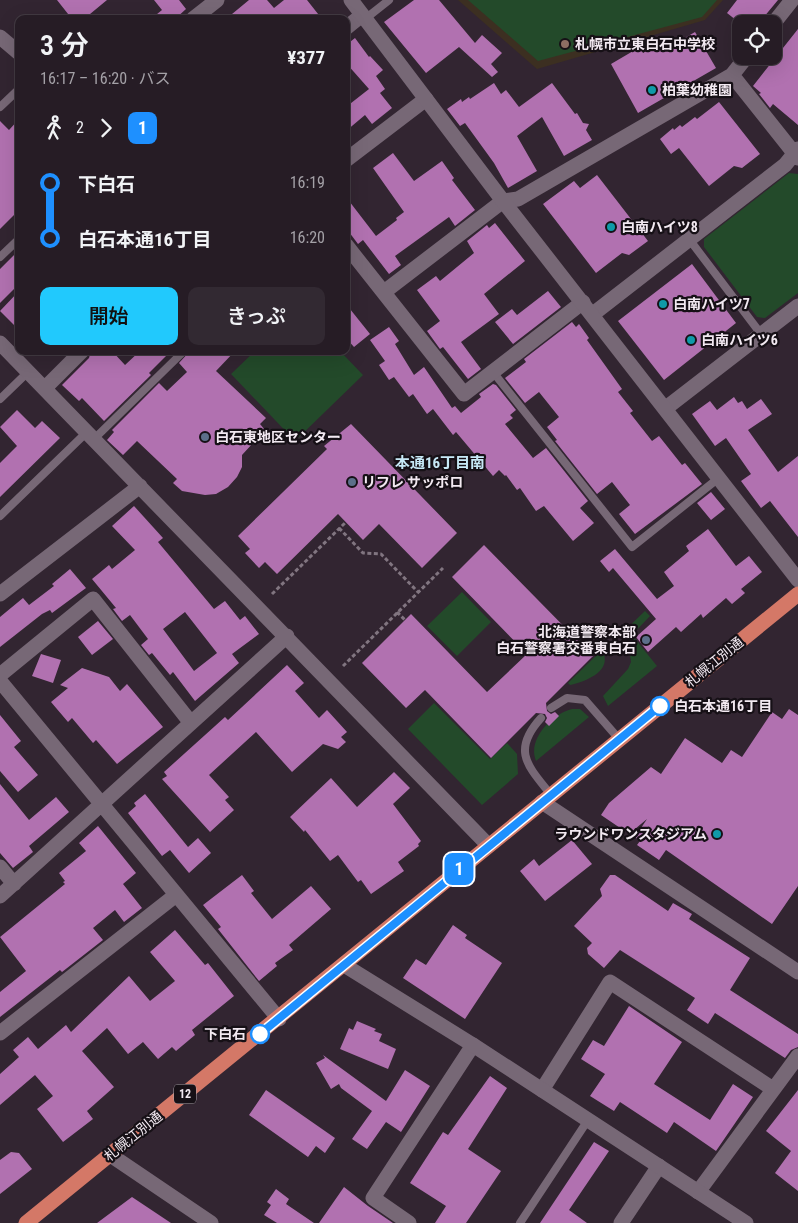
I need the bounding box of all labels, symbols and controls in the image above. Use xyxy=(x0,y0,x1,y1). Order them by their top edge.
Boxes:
map controls xyxy=(732,15,782,65)
button: locate xyxy=(732,15,782,65)
text: 3 分 xyxy=(40,29,89,62)
place label: 札幌市立東白石中学校 xyxy=(575,36,715,52)
marker: 札幌市立東白石中学校 xyxy=(559,38,571,50)
text: ¥377 xyxy=(287,46,325,69)
text: 16:17 – 16:20 · バス xyxy=(40,69,170,88)
place label: 柏葉幼稚園 xyxy=(662,82,732,98)
marker: 柏葉幼稚園 xyxy=(646,84,658,96)
icon: walk xyxy=(40,114,68,142)
icon: forward xyxy=(92,114,120,142)
text: 1 xyxy=(138,117,147,138)
text: 2 xyxy=(76,118,84,137)
text: 下白石 xyxy=(78,173,135,196)
text: 16:19 xyxy=(290,173,325,192)
place label: 白南ハイツ8 xyxy=(621,219,698,235)
marker: 白南ハイツ8 xyxy=(605,221,617,233)
text: 白石本通16丁目 xyxy=(78,228,211,251)
text: 16:20 xyxy=(290,228,325,247)
button: 開始 xyxy=(40,287,178,345)
button: きっぷ xyxy=(188,287,325,345)
place label: 白南ハイツ7 xyxy=(673,296,750,312)
marker: 白南ハイツ7 xyxy=(657,298,669,310)
place label: 白南ハイツ6 xyxy=(701,332,778,348)
marker: 白南ハイツ6 xyxy=(685,334,697,346)
place label: 白石東地区センター xyxy=(215,429,341,445)
marker: 白石東地区センター xyxy=(199,431,211,443)
district label: 本通16丁目南 xyxy=(395,454,485,472)
place label: リフレ サッポロ xyxy=(362,474,463,490)
marker: リフレ サッポロ xyxy=(346,476,358,488)
place label: 北海道警察本部 白石警察署交番東白石 xyxy=(496,624,636,656)
marker: 北海道警察本部 白石警察署交番東白石 xyxy=(640,634,652,646)
street label: 札幌江別通 xyxy=(682,634,746,690)
marker: 白石本通16丁目 xyxy=(650,696,670,716)
place label: 白石本通16丁目 xyxy=(674,698,772,714)
place label: ラウンドワンスタジアム xyxy=(554,826,707,842)
marker: ラウンドワンスタジアム xyxy=(711,828,723,840)
line badge: 1 xyxy=(443,853,475,885)
text: 1 xyxy=(454,858,464,879)
marker: 下白石 xyxy=(250,1024,270,1044)
place label: 下白石 xyxy=(204,1026,246,1042)
road number: 12 xyxy=(174,1084,196,1104)
street label: 札幌江別通 xyxy=(101,1108,165,1164)

